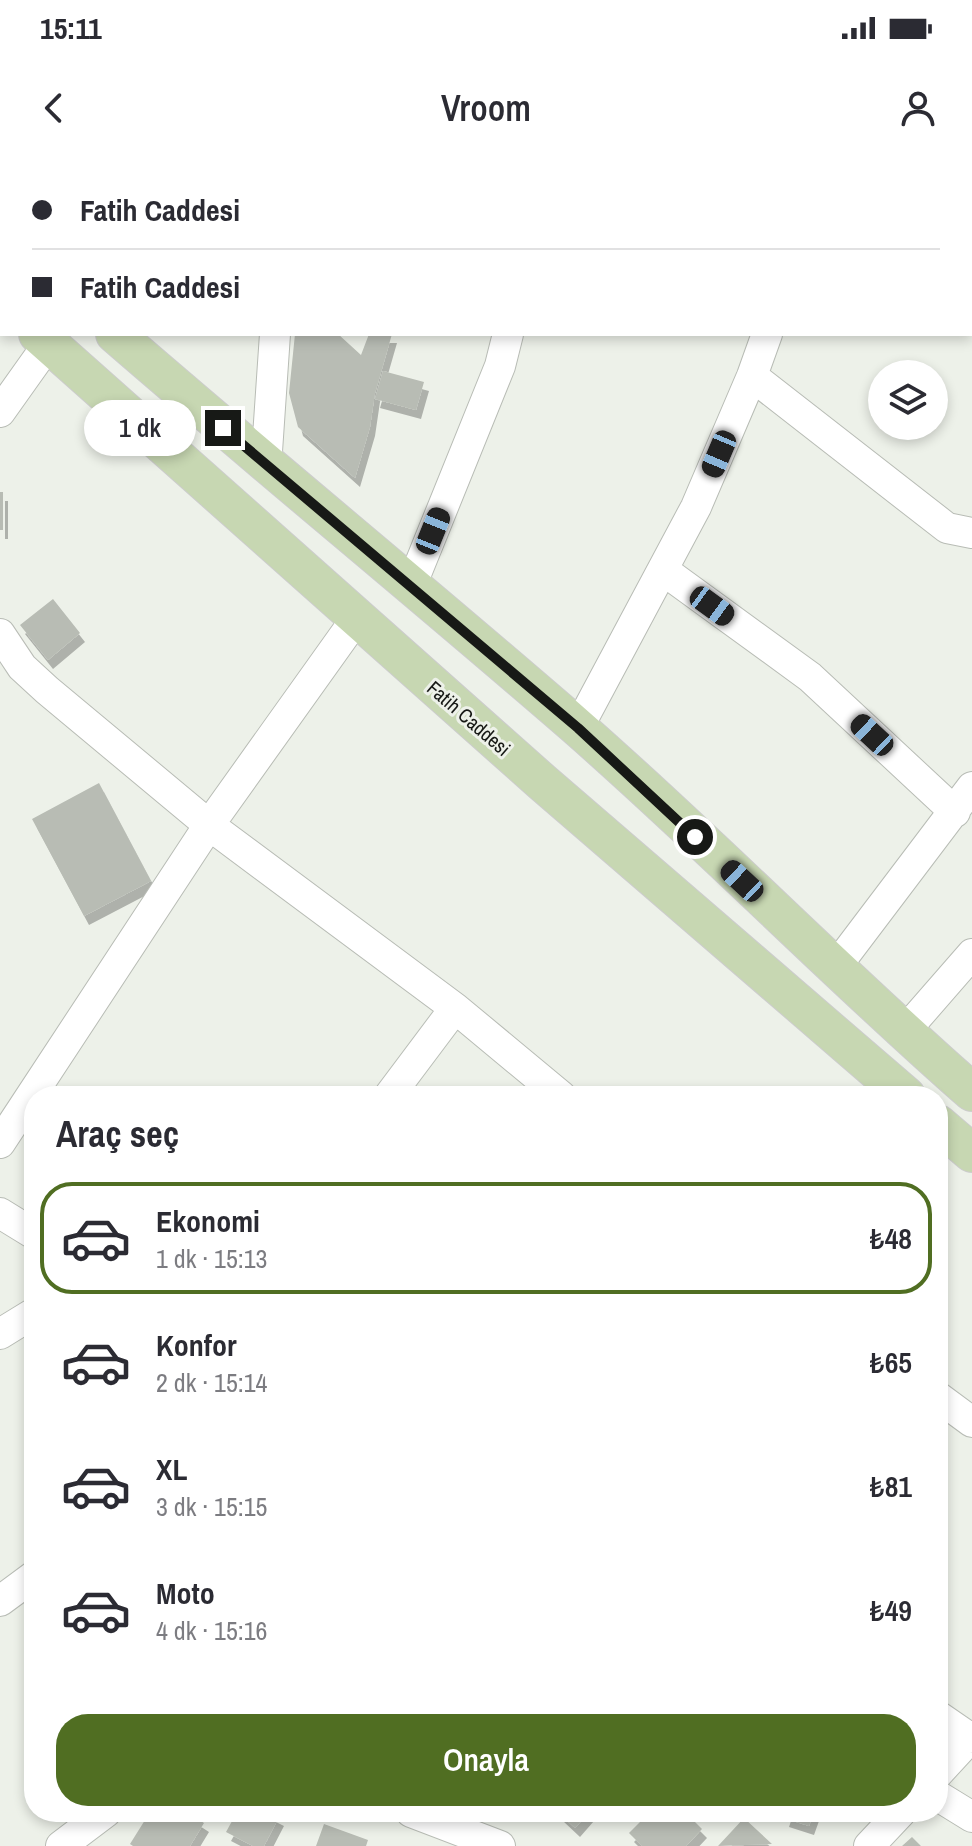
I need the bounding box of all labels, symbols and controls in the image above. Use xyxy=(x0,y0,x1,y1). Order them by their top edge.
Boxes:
text: 15:11 xyxy=(40,8,102,48)
text: Vroom xyxy=(441,84,531,132)
icon: back xyxy=(32,86,76,130)
icon: person xyxy=(896,86,940,130)
text: Fatih Caddesi xyxy=(80,190,240,230)
text: Fatih Caddesi xyxy=(80,267,240,307)
map controls xyxy=(868,360,948,440)
button: layers xyxy=(868,360,948,440)
callout: 1 dk xyxy=(83,400,195,456)
text: 1 dk xyxy=(119,410,161,445)
route end xyxy=(205,410,241,446)
car xyxy=(699,427,739,481)
car xyxy=(413,504,453,558)
car xyxy=(686,582,738,630)
street label: Fatih Caddesi xyxy=(422,674,516,762)
car xyxy=(846,710,898,760)
route start xyxy=(677,819,713,855)
car xyxy=(716,856,768,906)
text: Araç seç xyxy=(56,1110,179,1158)
text: Ekonomi xyxy=(156,1201,260,1241)
icon: car xyxy=(60,1202,132,1274)
text: ₺48 xyxy=(870,1218,912,1258)
text: 1 dk · 15:13 xyxy=(156,1241,267,1276)
text: Konfor xyxy=(156,1325,237,1365)
icon: car xyxy=(60,1326,132,1398)
text: ₺65 xyxy=(870,1342,912,1382)
text: 2 dk · 15:14 xyxy=(156,1365,267,1400)
text: XL xyxy=(156,1449,187,1489)
icon: car xyxy=(60,1450,132,1522)
text: ₺81 xyxy=(870,1466,912,1506)
text: 3 dk · 15:15 xyxy=(156,1489,267,1524)
text: Moto xyxy=(156,1573,215,1613)
icon: car xyxy=(60,1574,132,1646)
text: ₺49 xyxy=(870,1590,912,1630)
text: 4 dk · 15:16 xyxy=(156,1613,267,1648)
button: Onayla xyxy=(56,1714,916,1806)

